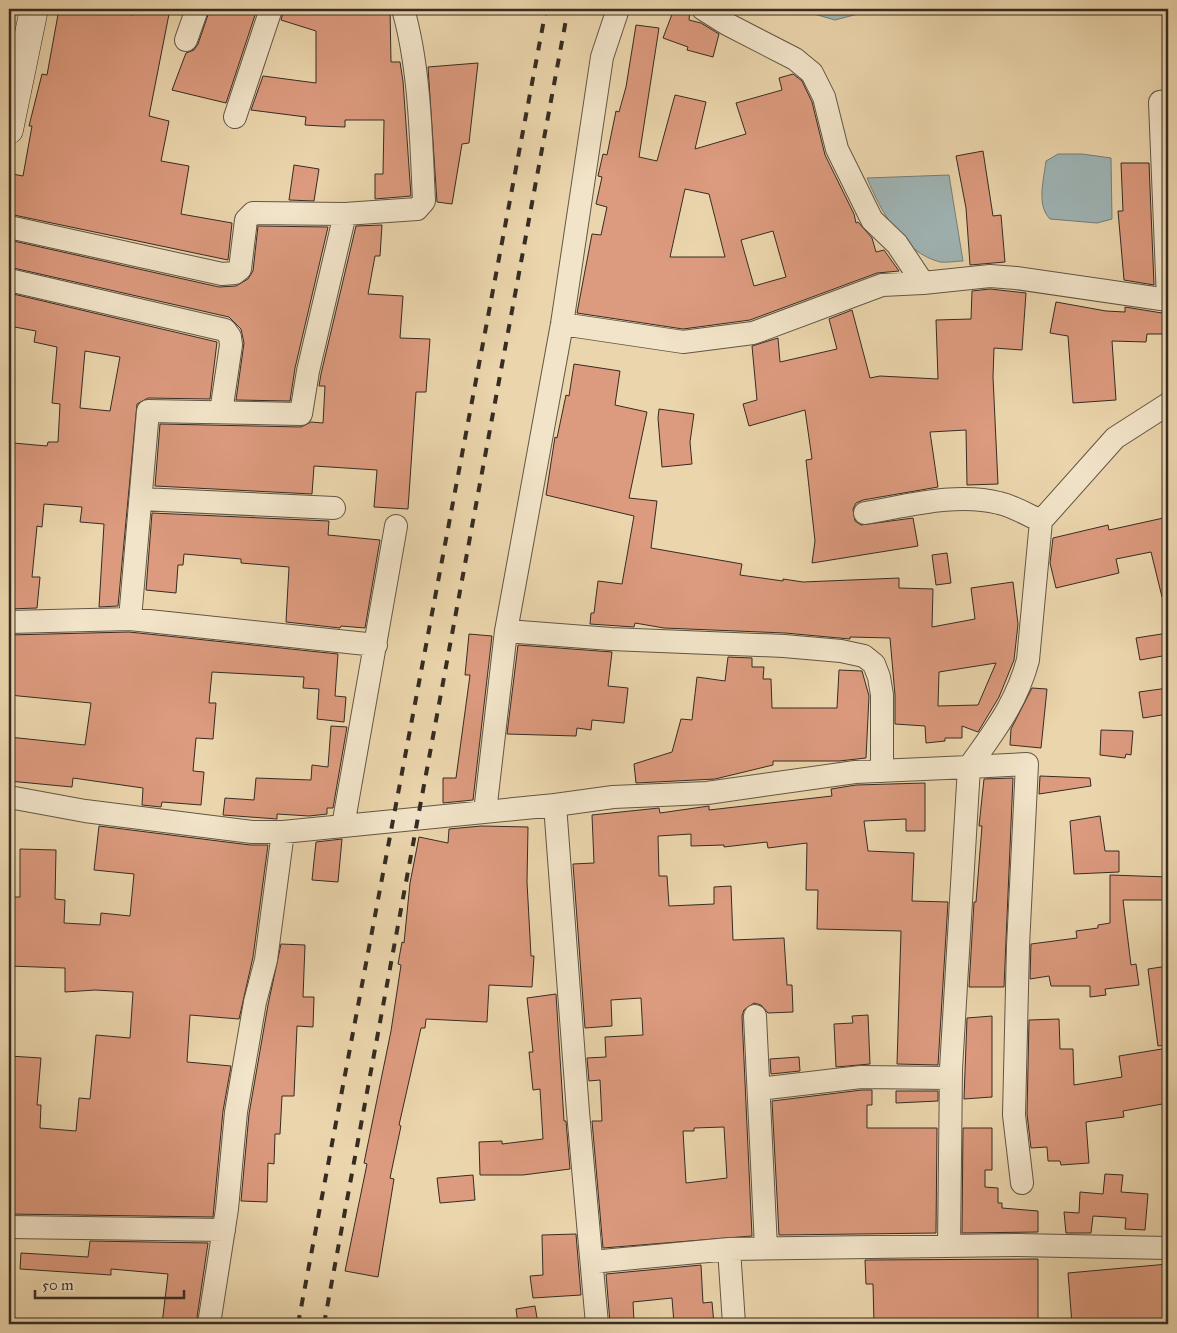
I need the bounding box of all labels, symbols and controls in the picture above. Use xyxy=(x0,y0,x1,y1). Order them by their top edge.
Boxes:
scale bar xyxy=(35,1268,184,1300)
text: 50 m xyxy=(42,1276,74,1294)

